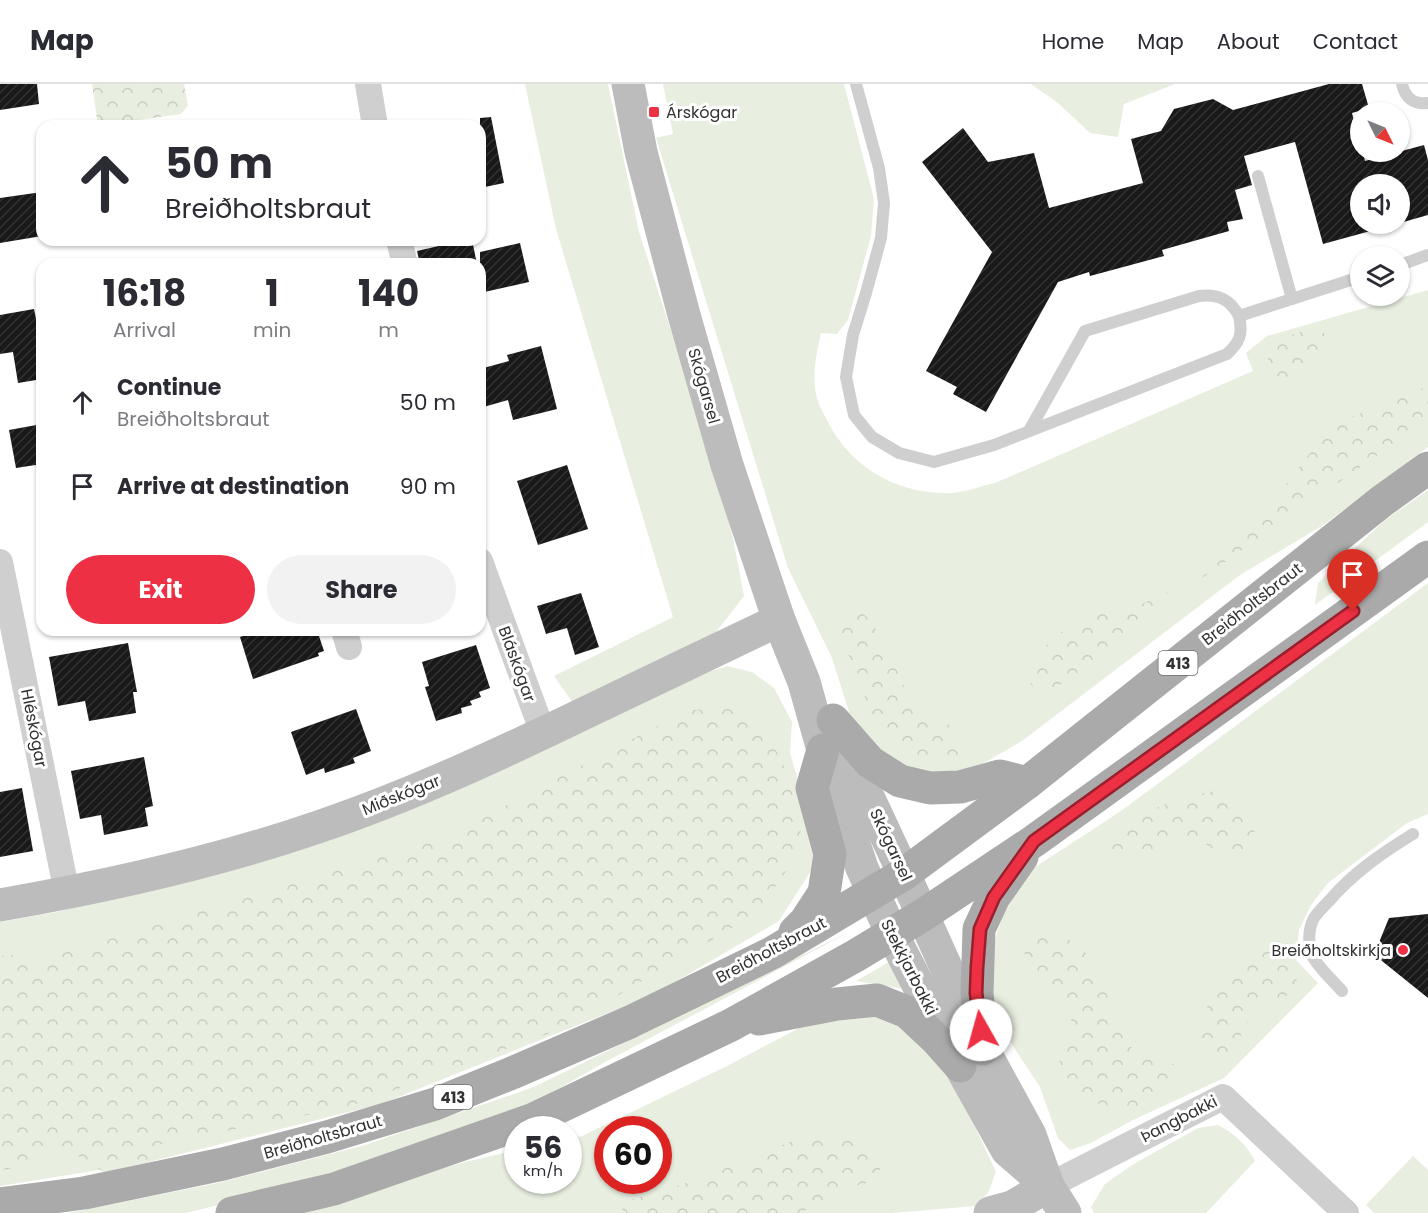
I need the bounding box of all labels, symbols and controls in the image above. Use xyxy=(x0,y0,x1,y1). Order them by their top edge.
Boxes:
text: Map xyxy=(30,21,94,60)
text: Home xyxy=(1042,27,1104,56)
text: Map xyxy=(1137,27,1184,56)
text: About xyxy=(1217,27,1280,56)
text: Contact xyxy=(1313,27,1398,56)
place label: Árskógar xyxy=(666,101,737,124)
north arrow xyxy=(1350,102,1410,162)
map controls xyxy=(1350,102,1410,306)
marker: Árskógar xyxy=(647,105,661,119)
text: 50 m xyxy=(165,134,273,193)
icon: ahead xyxy=(66,144,144,222)
button: sound xyxy=(1350,174,1410,234)
text: Breiðholtsbraut xyxy=(165,190,371,227)
button: layers xyxy=(1350,246,1410,306)
text: 16:18 xyxy=(103,268,186,319)
text: 1 xyxy=(265,268,279,319)
text: 140 xyxy=(358,268,419,319)
text: Arrival xyxy=(113,316,176,344)
text: min xyxy=(253,316,291,344)
text: m xyxy=(378,316,399,344)
street label: Skógarsel xyxy=(682,345,726,427)
text: Continue xyxy=(117,372,221,403)
icon: ahead xyxy=(66,386,99,419)
text: 50 m xyxy=(400,387,456,418)
text: Breiðholtsbraut xyxy=(117,405,270,433)
icon: arrive xyxy=(66,470,99,503)
text: Arrive at destination xyxy=(117,471,349,502)
text: 90 m xyxy=(400,471,456,502)
pin xyxy=(1327,549,1378,611)
button: Exit xyxy=(66,555,255,624)
button: Share xyxy=(267,555,456,624)
street label: Breiðholtsbraut xyxy=(1197,557,1307,651)
icon: arrive xyxy=(1336,558,1369,591)
street label: Bláskógar xyxy=(493,623,541,705)
road number: 413 xyxy=(1158,651,1198,675)
street label: Hléskógar xyxy=(15,687,53,769)
street label: Miðskógar xyxy=(359,769,444,821)
street label: Skógarsel xyxy=(864,805,918,885)
street label: Breiðholtsbraut xyxy=(712,911,830,989)
street label: Stekkjarbakki xyxy=(875,915,943,1019)
place label: Breiðholtskirkja xyxy=(1271,939,1391,962)
marker: Breiðholtskirkja xyxy=(1396,943,1410,957)
position arrow xyxy=(949,998,1013,1062)
road number: 413 xyxy=(434,1085,472,1109)
street label: Þangbakki xyxy=(1137,1090,1221,1148)
street label: Breiðholtsbraut xyxy=(261,1109,385,1165)
speed limit sign: 60 xyxy=(594,1116,672,1194)
text: 56 xyxy=(524,1126,562,1169)
text: km/h xyxy=(523,1160,563,1181)

